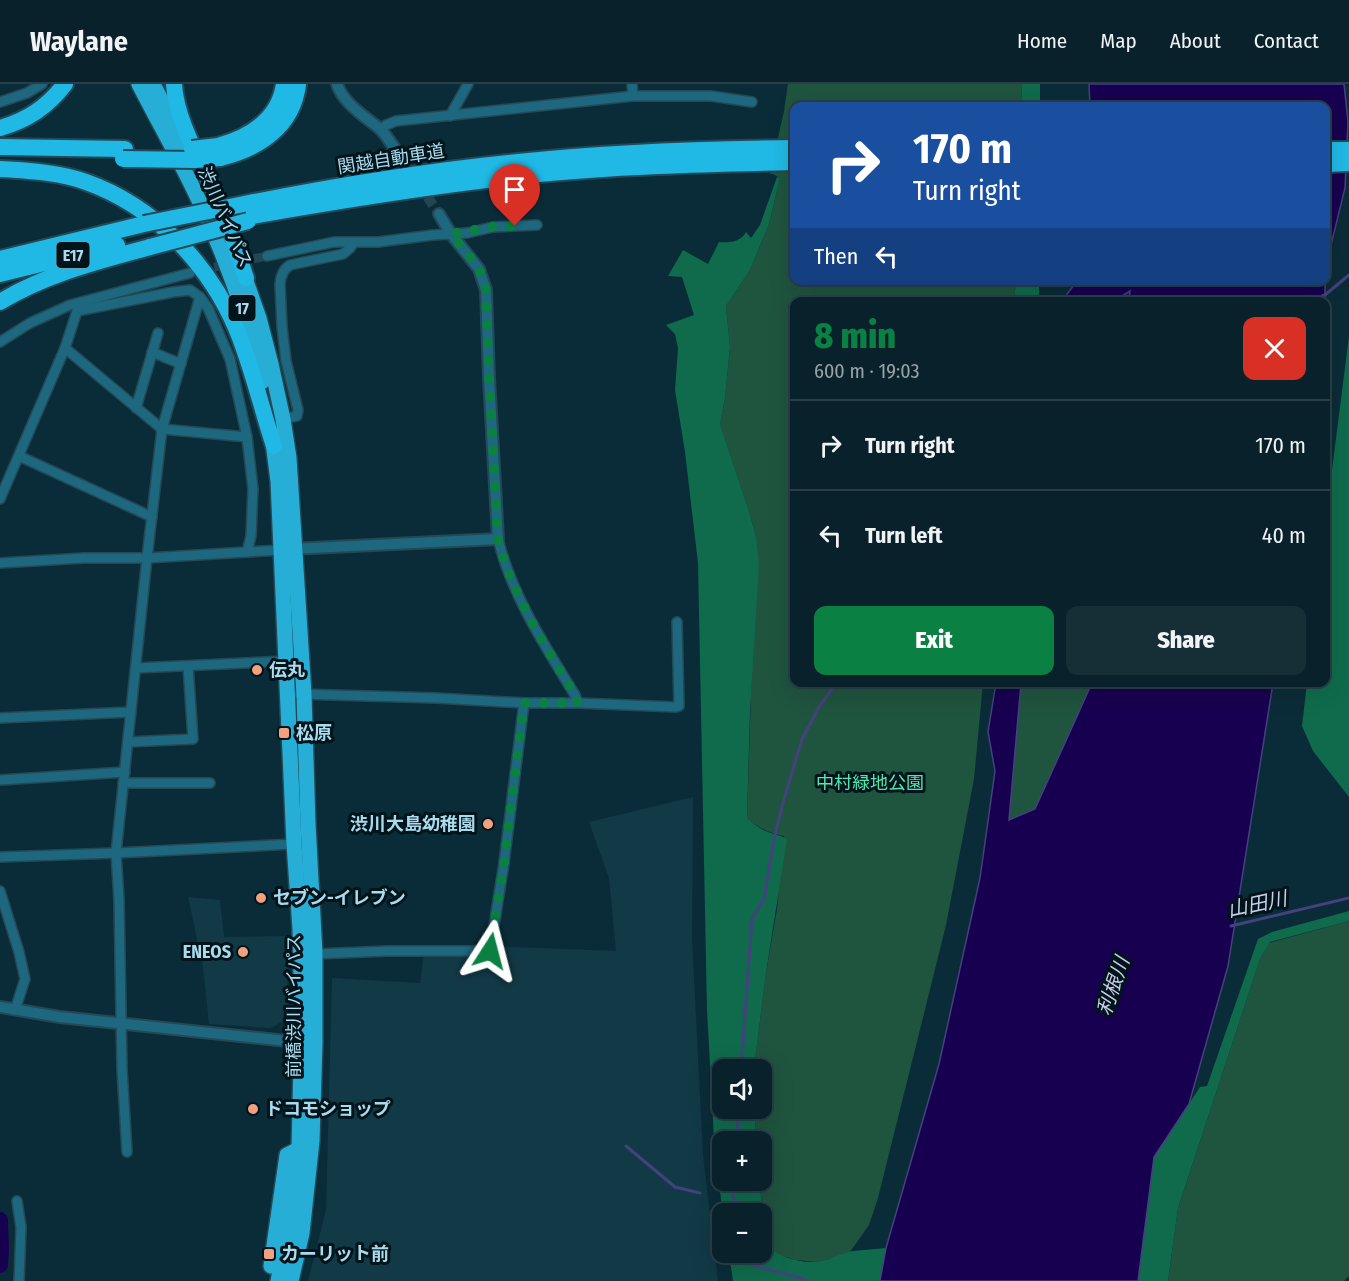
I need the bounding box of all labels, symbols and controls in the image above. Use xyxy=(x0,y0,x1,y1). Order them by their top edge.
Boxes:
text: Waylane xyxy=(30,25,128,58)
text: Home xyxy=(1017,28,1067,54)
text: Map xyxy=(1100,28,1137,54)
text: About xyxy=(1170,28,1221,54)
text: Contact xyxy=(1254,28,1319,54)
text: 170 m xyxy=(913,124,1012,174)
icon: right xyxy=(814,126,892,204)
street label: 関越自動車道 xyxy=(336,140,446,178)
street label: 渋川バイパス xyxy=(193,163,257,271)
pin xyxy=(489,164,540,226)
icon: arrive xyxy=(498,173,531,206)
text: Turn right xyxy=(913,175,1021,207)
icon: left xyxy=(870,240,903,273)
road number: E17 xyxy=(56,242,90,268)
text: Then xyxy=(814,243,858,270)
road number: 17 xyxy=(228,295,256,321)
text: 8 min xyxy=(814,314,896,358)
button: close xyxy=(1243,317,1306,380)
text: 600 m · 19:03 xyxy=(814,359,919,383)
icon: right xyxy=(814,429,847,462)
text: Turn right xyxy=(865,432,954,459)
text: 170 m xyxy=(1255,432,1306,459)
icon: left xyxy=(814,519,847,552)
text: Turn left xyxy=(865,522,943,549)
text: 40 m xyxy=(1262,522,1306,549)
button: Exit xyxy=(814,606,1054,675)
button: Share xyxy=(1066,606,1306,675)
place label: 伝丸 xyxy=(269,659,305,681)
marker: 伝丸 xyxy=(250,663,264,677)
place label: 松原 xyxy=(296,722,332,744)
marker: 松原 xyxy=(277,726,291,740)
park label: 中村緑地公園 xyxy=(816,772,924,794)
place label: 渋川大島幼稚園 xyxy=(350,813,476,835)
marker: 渋川大島幼稚園 xyxy=(481,817,495,831)
water label: 山田川 xyxy=(1225,886,1291,922)
place label: セブン-イレブン xyxy=(273,887,406,909)
marker: セブン-イレブン xyxy=(254,891,268,905)
position arrow xyxy=(458,919,522,983)
street label: 前橋渋川バイパス xyxy=(283,934,305,1078)
place label: ENEOS xyxy=(183,941,231,963)
marker: ENEOS xyxy=(236,945,250,959)
water label: 利根川 xyxy=(1092,952,1135,1018)
map controls xyxy=(712,1059,772,1263)
button: sound xyxy=(712,1059,772,1119)
place label: ドコモショップ xyxy=(265,1098,391,1120)
marker: ドコモショップ xyxy=(246,1102,260,1116)
button: + xyxy=(712,1131,772,1191)
button: − xyxy=(712,1203,772,1263)
place label: カーリット前 xyxy=(281,1243,389,1265)
marker: カーリット前 xyxy=(262,1247,276,1261)

